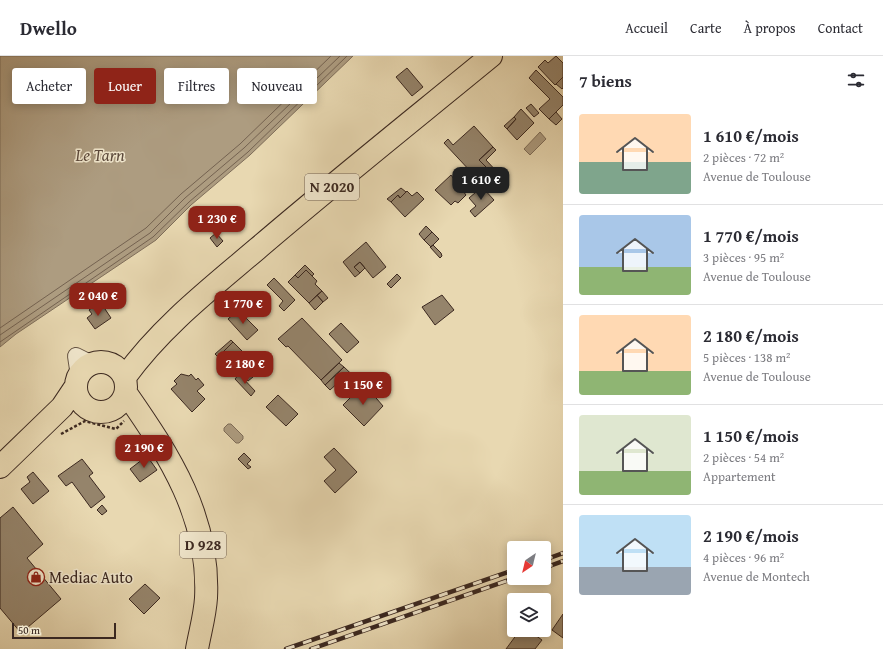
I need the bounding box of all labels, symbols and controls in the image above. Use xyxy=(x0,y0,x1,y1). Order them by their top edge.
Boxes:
text: Dwello xyxy=(20,14,77,42)
text: Accueil xyxy=(625,18,668,38)
text: Carte xyxy=(690,18,722,38)
text: À propos xyxy=(744,18,796,38)
text: Contact xyxy=(818,18,863,38)
chip: Acheter xyxy=(12,68,86,104)
chip: Louer xyxy=(94,68,156,104)
chip: Filtres xyxy=(164,68,229,104)
chip: Nouveau xyxy=(237,68,317,104)
text: 7 biens xyxy=(579,68,632,93)
icon: filters xyxy=(845,69,867,91)
text: 1 610 €/mois xyxy=(703,123,799,148)
icon: home xyxy=(611,130,659,178)
water label: Le Tarn xyxy=(74,142,125,167)
text: 2 pièces · 72 m² xyxy=(703,148,784,167)
pin: 1 610 € xyxy=(444,167,518,201)
text: Avenue de Toulouse xyxy=(703,167,811,186)
text: 1 610 € xyxy=(461,170,501,189)
road number: N 2020 xyxy=(305,174,359,200)
pin: 1 230 € xyxy=(180,206,254,240)
text: 1 230 € xyxy=(197,209,237,228)
text: 1 770 €/mois xyxy=(703,223,799,248)
icon: home xyxy=(611,231,659,279)
text: 3 pièces · 95 m² xyxy=(703,248,784,267)
text: Avenue de Toulouse xyxy=(703,267,811,286)
pin: 2 040 € xyxy=(61,283,135,317)
text: 2 040 € xyxy=(78,286,118,305)
pin: 1 770 € xyxy=(206,291,280,325)
text: 1 770 € xyxy=(223,294,263,313)
text: 2 180 €/mois xyxy=(703,323,799,348)
icon: home xyxy=(611,331,659,379)
text: 5 pièces · 138 m² xyxy=(703,348,790,367)
pin: 2 180 € xyxy=(208,351,282,385)
text: 2 180 € xyxy=(225,354,265,373)
text: Avenue de Toulouse xyxy=(703,367,811,386)
pin: 1 150 € xyxy=(326,372,400,406)
text: 1 150 € xyxy=(343,375,383,394)
text: 1 150 €/mois xyxy=(703,423,799,448)
icon: home xyxy=(611,431,659,479)
pin: 2 190 € xyxy=(107,435,181,469)
text: 2 190 € xyxy=(124,438,164,457)
text: 2 pièces · 54 m² xyxy=(703,448,784,467)
text: Appartement xyxy=(703,467,776,486)
text: 2 190 €/mois xyxy=(703,523,799,548)
icon: home xyxy=(611,531,659,579)
road number: D 928 xyxy=(180,532,226,558)
north arrow xyxy=(507,541,551,585)
map controls xyxy=(507,541,551,637)
text: 4 pièces · 96 m² xyxy=(703,548,784,567)
place label: Mediac Auto xyxy=(49,565,133,589)
shop icon: Mediac Auto xyxy=(26,567,46,587)
text: Avenue de Montech xyxy=(703,567,810,586)
button: layers xyxy=(507,593,551,637)
scale bar xyxy=(12,621,116,640)
text: 50 m xyxy=(18,622,40,638)

